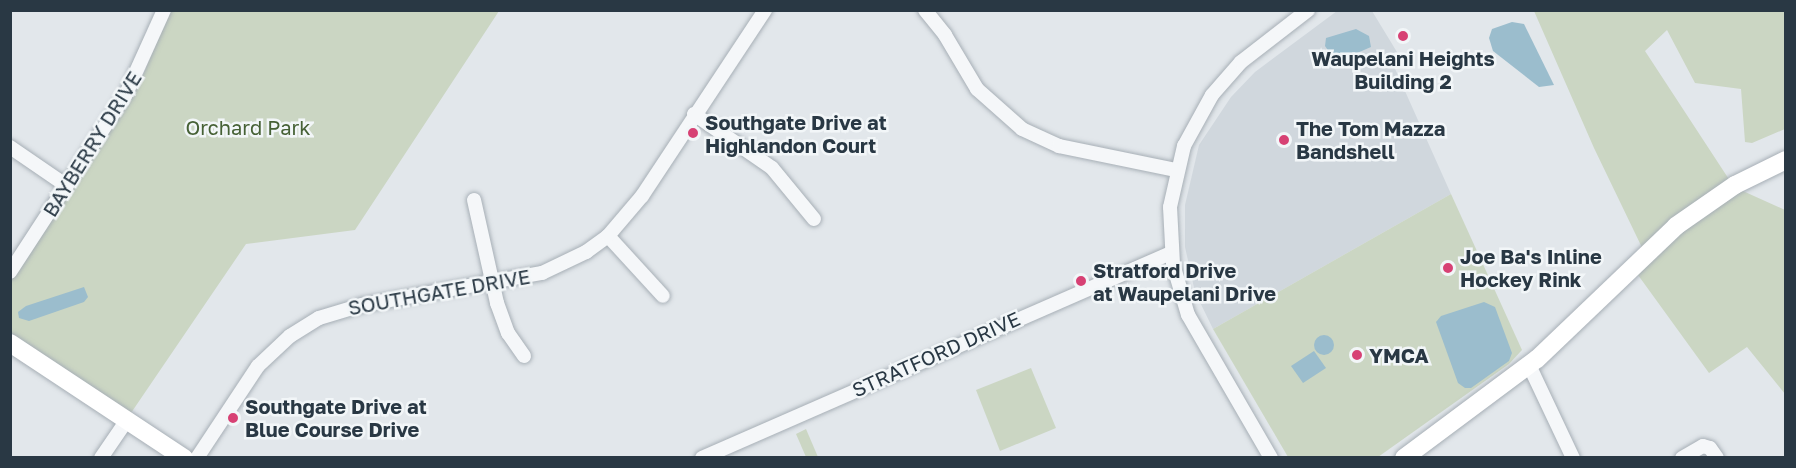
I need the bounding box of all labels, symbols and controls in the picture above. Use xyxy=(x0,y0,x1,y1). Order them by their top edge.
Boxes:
marker: Waupelani Heights Building 2 xyxy=(1396,29,1410,43)
place label: Waupelani Heights Building 2 xyxy=(1311,46,1495,93)
street label: BAYBERRY DRIVE xyxy=(38,67,146,221)
place label: Southgate Drive at Highlandon Court xyxy=(705,110,887,157)
park label: Orchard Park xyxy=(185,115,311,139)
place label: The Tom Mazza Bandshell xyxy=(1296,116,1445,163)
marker: Southgate Drive at Highlandon Court xyxy=(686,126,700,140)
marker: The Tom Mazza Bandshell xyxy=(1277,133,1291,147)
place label: Joe Ba's Inline Hockey Rink xyxy=(1460,244,1602,291)
place label: Stratford Drive at Waupelani Drive xyxy=(1093,258,1276,305)
marker: Joe Ba's Inline Hockey Rink xyxy=(1441,261,1455,275)
street label: SOUTHGATE DRIVE xyxy=(346,264,532,320)
marker: Stratford Drive at Waupelani Drive xyxy=(1074,274,1088,288)
street label: STRATFORD DRIVE xyxy=(848,306,1024,402)
place label: YMCA xyxy=(1369,343,1429,367)
marker: YMCA xyxy=(1350,348,1364,362)
place label: Southgate Drive at Blue Course Drive xyxy=(245,394,427,441)
marker: Southgate Drive at Blue Course Drive xyxy=(226,411,240,425)

